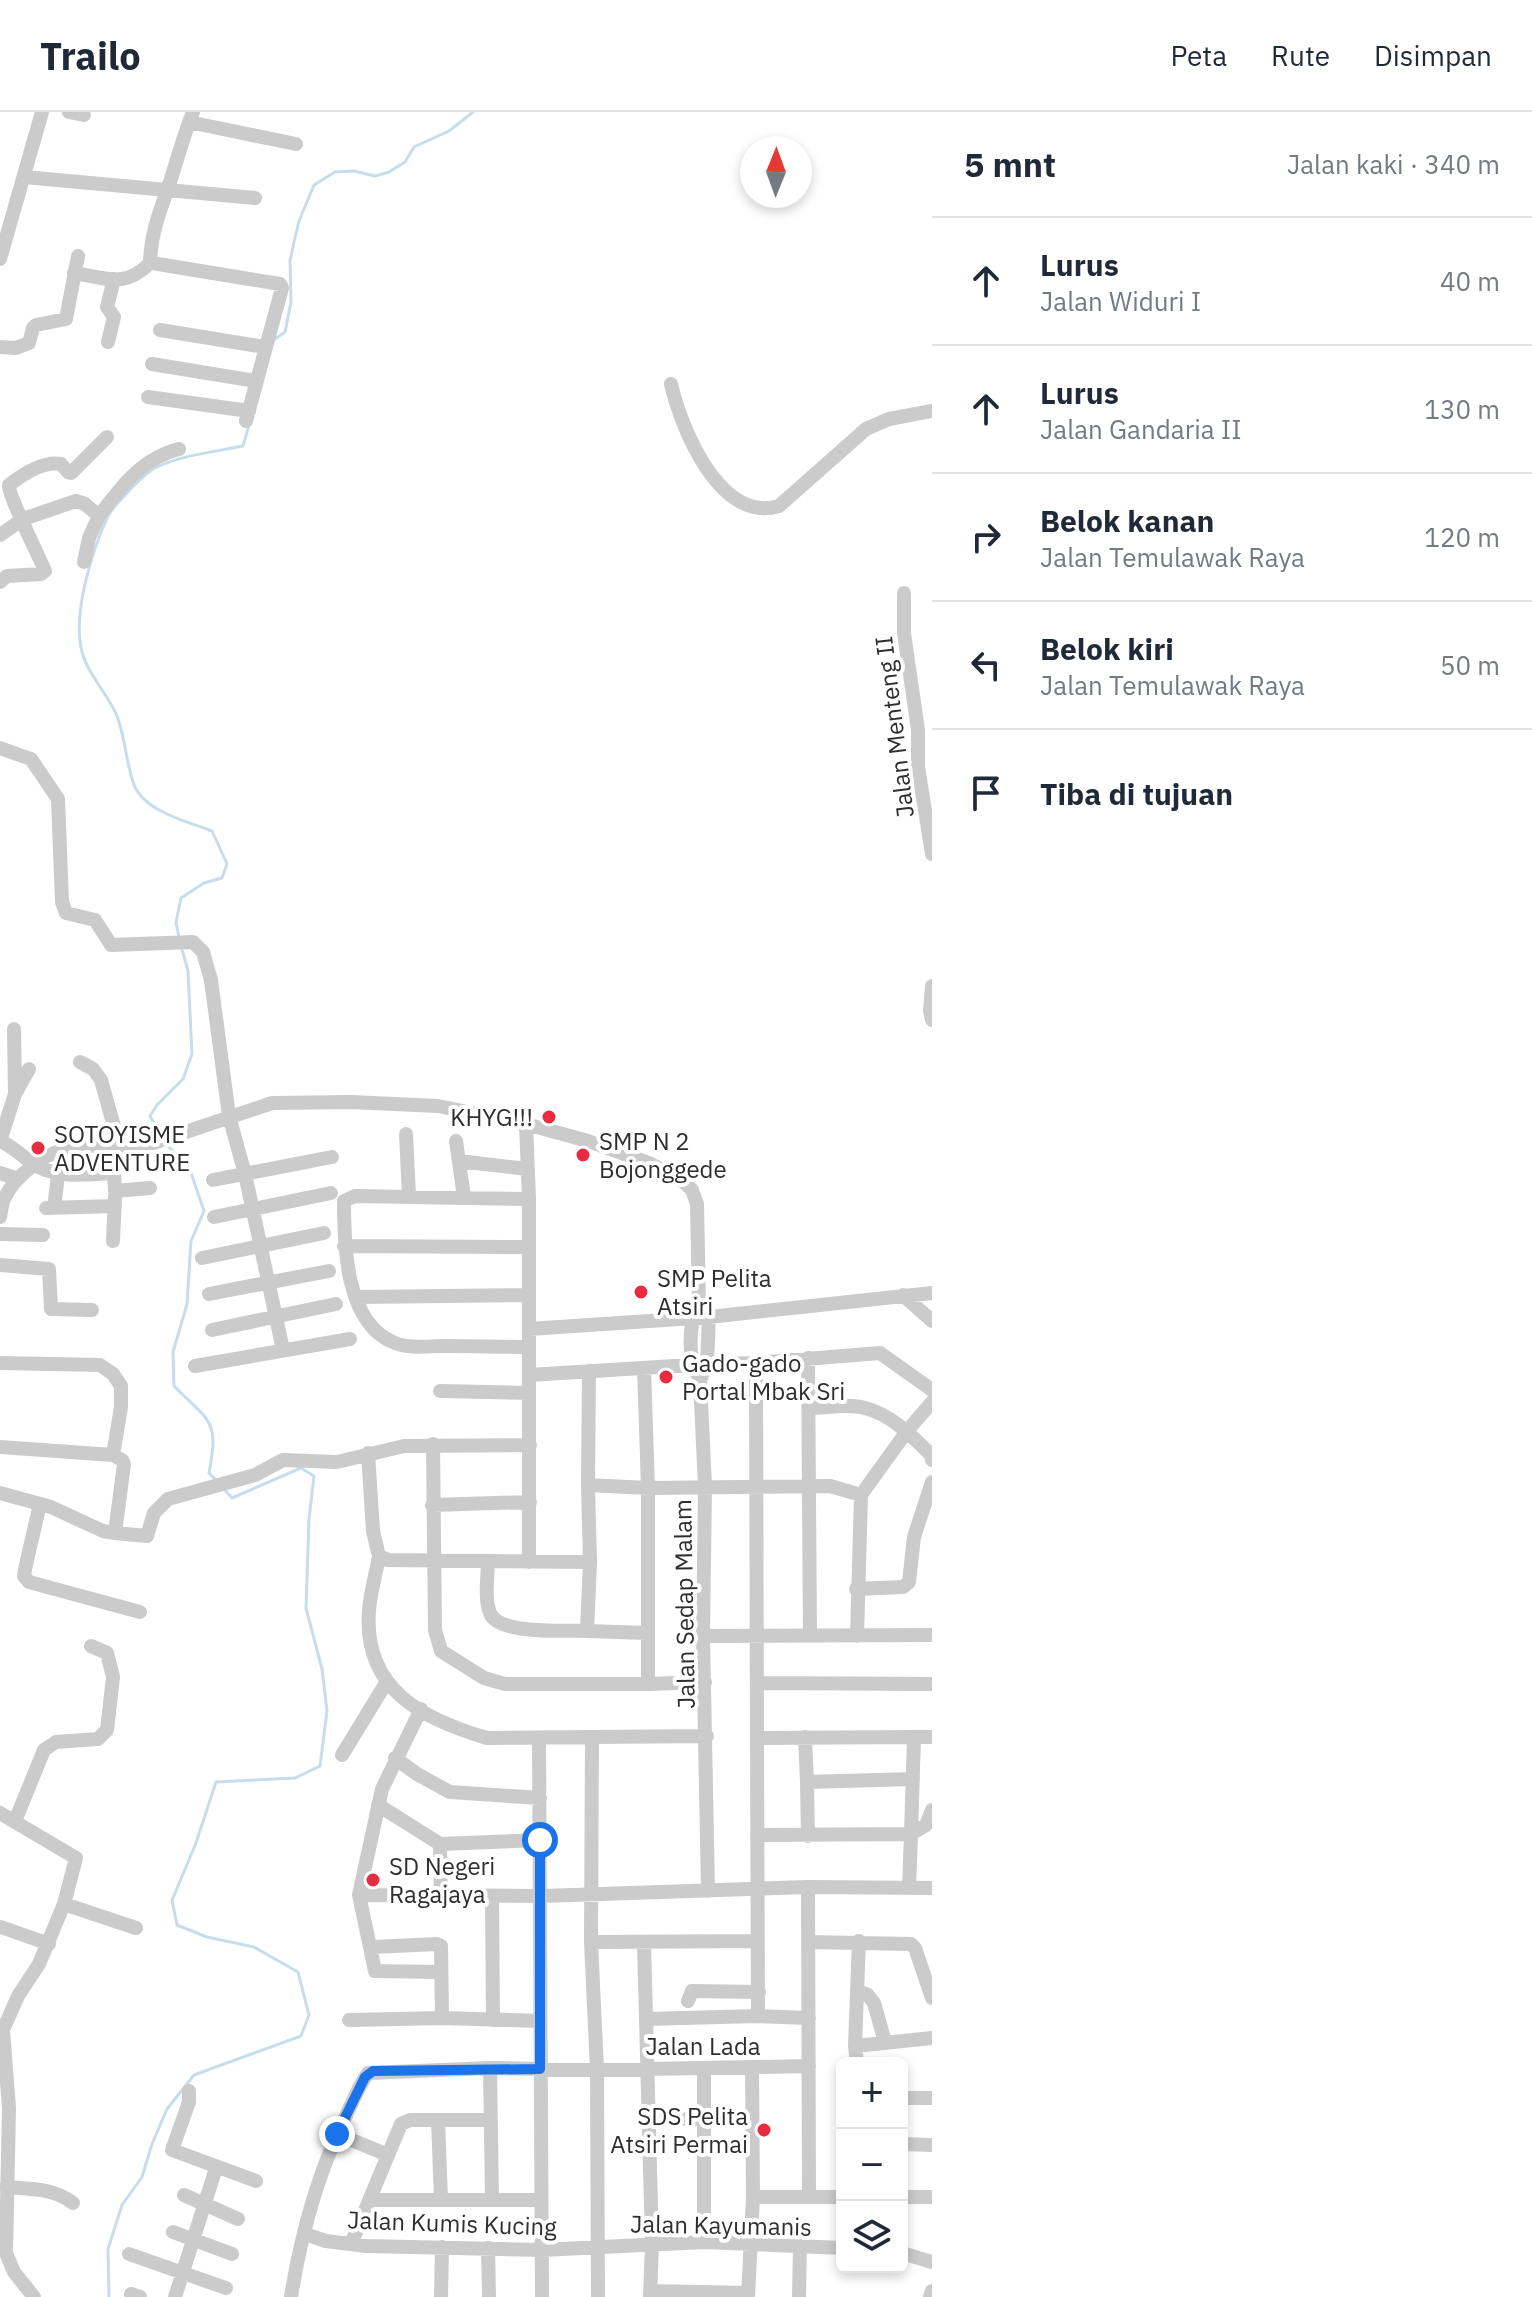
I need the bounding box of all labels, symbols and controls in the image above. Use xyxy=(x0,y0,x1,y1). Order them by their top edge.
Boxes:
text: Trailo xyxy=(40,31,141,80)
text: Peta xyxy=(1171,37,1227,74)
text: Rute xyxy=(1271,37,1330,74)
text: Disimpan xyxy=(1374,37,1492,74)
north arrow xyxy=(740,136,812,208)
text: 5 mnt xyxy=(964,142,1056,186)
text: Jalan kaki · 340 m xyxy=(1287,147,1500,181)
text: Lurus xyxy=(1040,245,1119,284)
icon: ahead xyxy=(964,259,1008,303)
text: 40 m xyxy=(1440,264,1500,298)
text: Jalan Widuri I xyxy=(1040,284,1201,318)
text: Lurus xyxy=(1040,373,1119,412)
icon: ahead xyxy=(964,387,1008,431)
text: 130 m xyxy=(1424,392,1500,426)
text: Jalan Gandaria II xyxy=(1040,412,1242,446)
text: Belok kanan xyxy=(1040,501,1214,540)
icon: right xyxy=(964,515,1008,559)
text: 120 m xyxy=(1424,520,1500,554)
text: Jalan Temulawak Raya xyxy=(1040,540,1305,574)
text: Belok kiri xyxy=(1040,629,1174,668)
street label: Jalan Menteng II xyxy=(867,634,921,820)
icon: left xyxy=(964,643,1008,687)
text: 50 m xyxy=(1440,648,1500,682)
text: Jalan Temulawak Raya xyxy=(1040,668,1305,702)
icon: arrive xyxy=(964,771,1008,815)
text: Tiba di tujuan xyxy=(1040,774,1233,813)
place label: KHYG!!! xyxy=(450,1101,533,1133)
marker: KHYG!!! xyxy=(540,1108,558,1126)
place label: SOTOYISME ADVENTURE xyxy=(54,1118,190,1178)
place label: SMP N 2 Bojonggede xyxy=(599,1125,727,1185)
marker: SOTOYISME ADVENTURE xyxy=(29,1139,47,1157)
marker: SMP N 2 Bojonggede xyxy=(574,1146,592,1164)
place label: SMP Pelita Atsiri xyxy=(657,1262,772,1322)
marker: SMP Pelita Atsiri xyxy=(632,1283,650,1301)
place label: Gado-gado Portal Mbak Sri xyxy=(682,1347,845,1407)
marker: Gado-gado Portal Mbak Sri xyxy=(657,1368,675,1386)
street label: Jalan Sedap Malam xyxy=(666,1499,702,1709)
route start xyxy=(522,1822,558,1858)
place label: SD Negeri Ragajaya xyxy=(389,1850,495,1910)
marker: SD Negeri Ragajaya xyxy=(364,1871,382,1889)
street label: Jalan Lada xyxy=(645,2030,761,2062)
map controls xyxy=(836,2057,908,2273)
button: + xyxy=(836,2057,908,2129)
place label: SDS Pelita Atsiri Permai xyxy=(610,2100,748,2160)
route end xyxy=(319,2116,355,2152)
marker: SDS Pelita Atsiri Permai xyxy=(755,2121,773,2139)
button: − xyxy=(836,2129,908,2201)
button: layers xyxy=(836,2201,908,2273)
street label: Jalan Kumis Kucing xyxy=(347,2203,558,2243)
street label: Jalan Kayumanis xyxy=(630,2207,812,2243)

